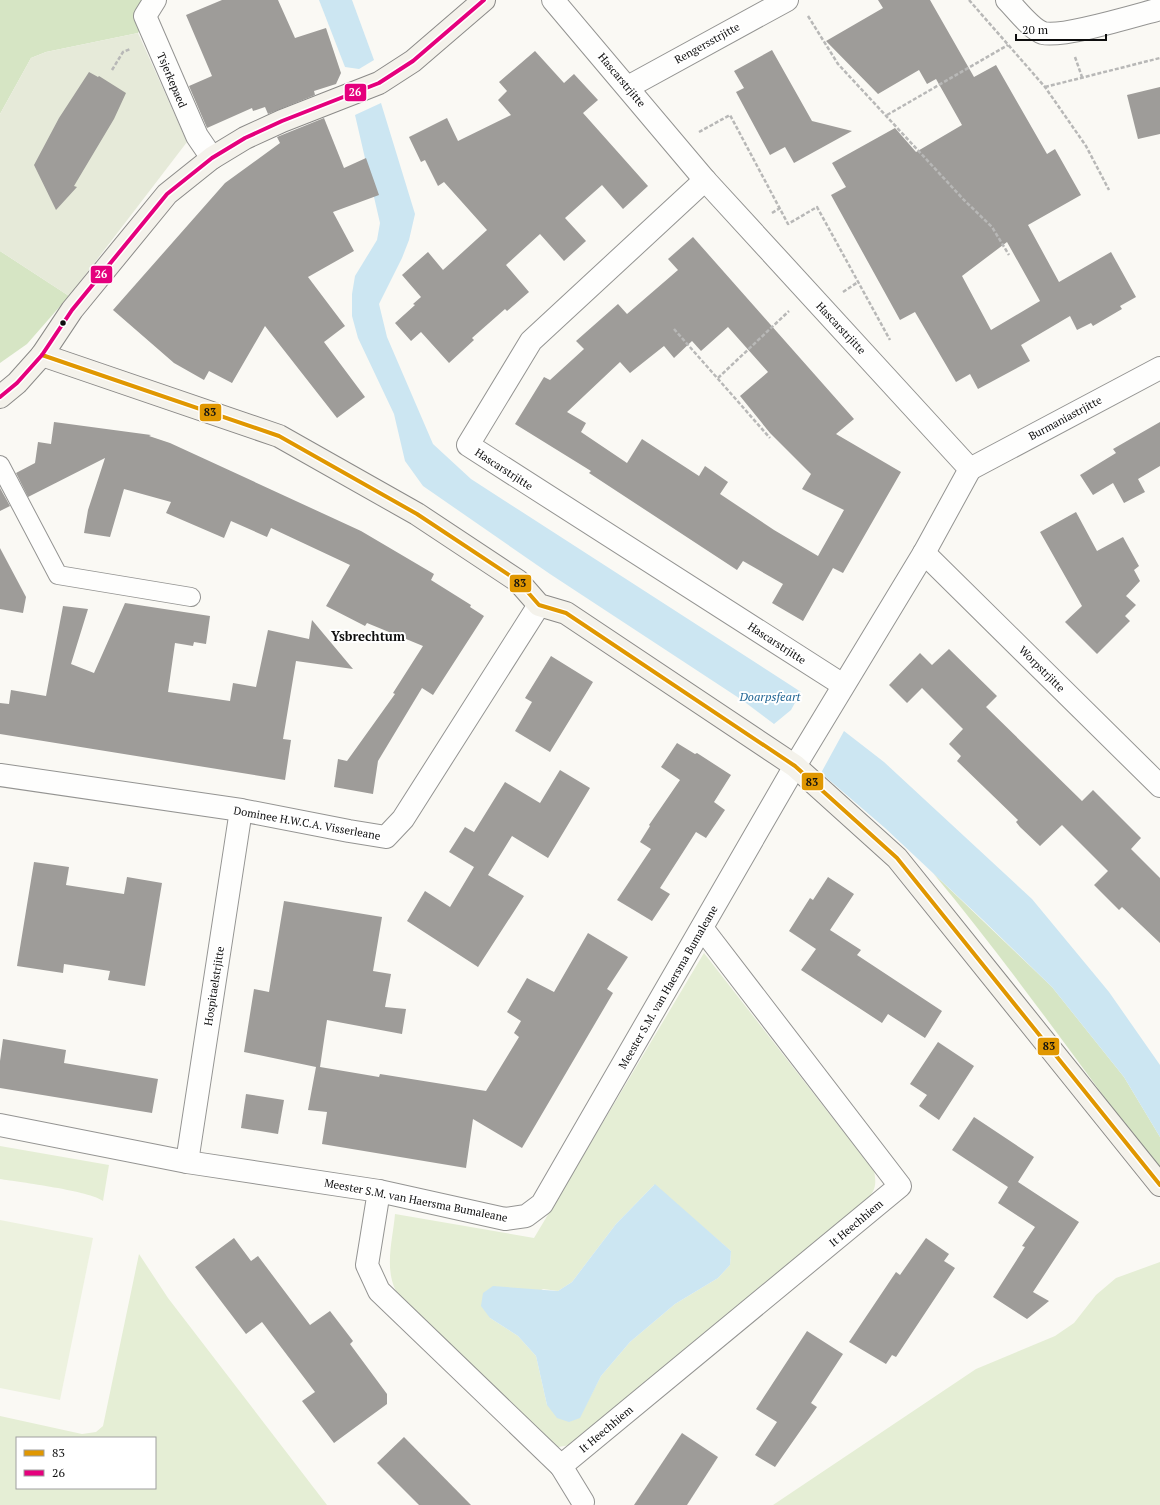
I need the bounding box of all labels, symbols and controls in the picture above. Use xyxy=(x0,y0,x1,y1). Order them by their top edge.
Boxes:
scale bar xyxy=(1016,16,1106,42)
street label: Rengersstrjitte xyxy=(672,19,742,67)
text: 20 m xyxy=(1022,22,1049,37)
street label: Tsjerkepaed xyxy=(154,50,190,110)
street label: Hascarstrjitte xyxy=(595,50,649,110)
line badge: 26 xyxy=(344,83,367,102)
text: 26 xyxy=(349,85,361,99)
line badge: 26 xyxy=(90,265,113,284)
text: 26 xyxy=(95,267,107,281)
street label: Hascarstrjitte xyxy=(813,299,869,357)
unlabelled marker xyxy=(58,318,68,328)
street label: Burmaniastrjitte xyxy=(1026,393,1104,443)
line badge: 83 xyxy=(199,403,222,422)
text: 83 xyxy=(204,405,216,419)
street label: Hascarstrjitte xyxy=(472,445,536,493)
line badge: 83 xyxy=(509,574,532,593)
text: 83 xyxy=(514,576,526,590)
street label: Hascarstrjitte xyxy=(745,619,809,667)
district label: Ysbrechtum xyxy=(331,627,405,645)
street label: Worpstrjitte xyxy=(1016,643,1068,695)
water label: Doarpsfeart xyxy=(738,689,802,704)
line badge: 83 xyxy=(801,772,824,791)
text: 83 xyxy=(806,775,818,789)
street label: Dominee H.W.C.A. Visserleane xyxy=(232,803,382,843)
street label: Meester S.M. van Haersma Bumaleane xyxy=(615,902,721,1071)
street label: Hospitaelstrjitte xyxy=(201,945,227,1027)
line badge: 83 xyxy=(1037,1037,1060,1056)
text: 83 xyxy=(1043,1039,1055,1053)
street label: Meester S.M. van Haersma Bumaleane xyxy=(323,1175,509,1225)
street label: It Heechhiem xyxy=(826,1196,886,1250)
street label: It Heechhiem xyxy=(576,1402,636,1456)
legend xyxy=(16,1437,156,1489)
text: 83 xyxy=(52,1445,65,1460)
text: 26 xyxy=(52,1465,65,1480)

